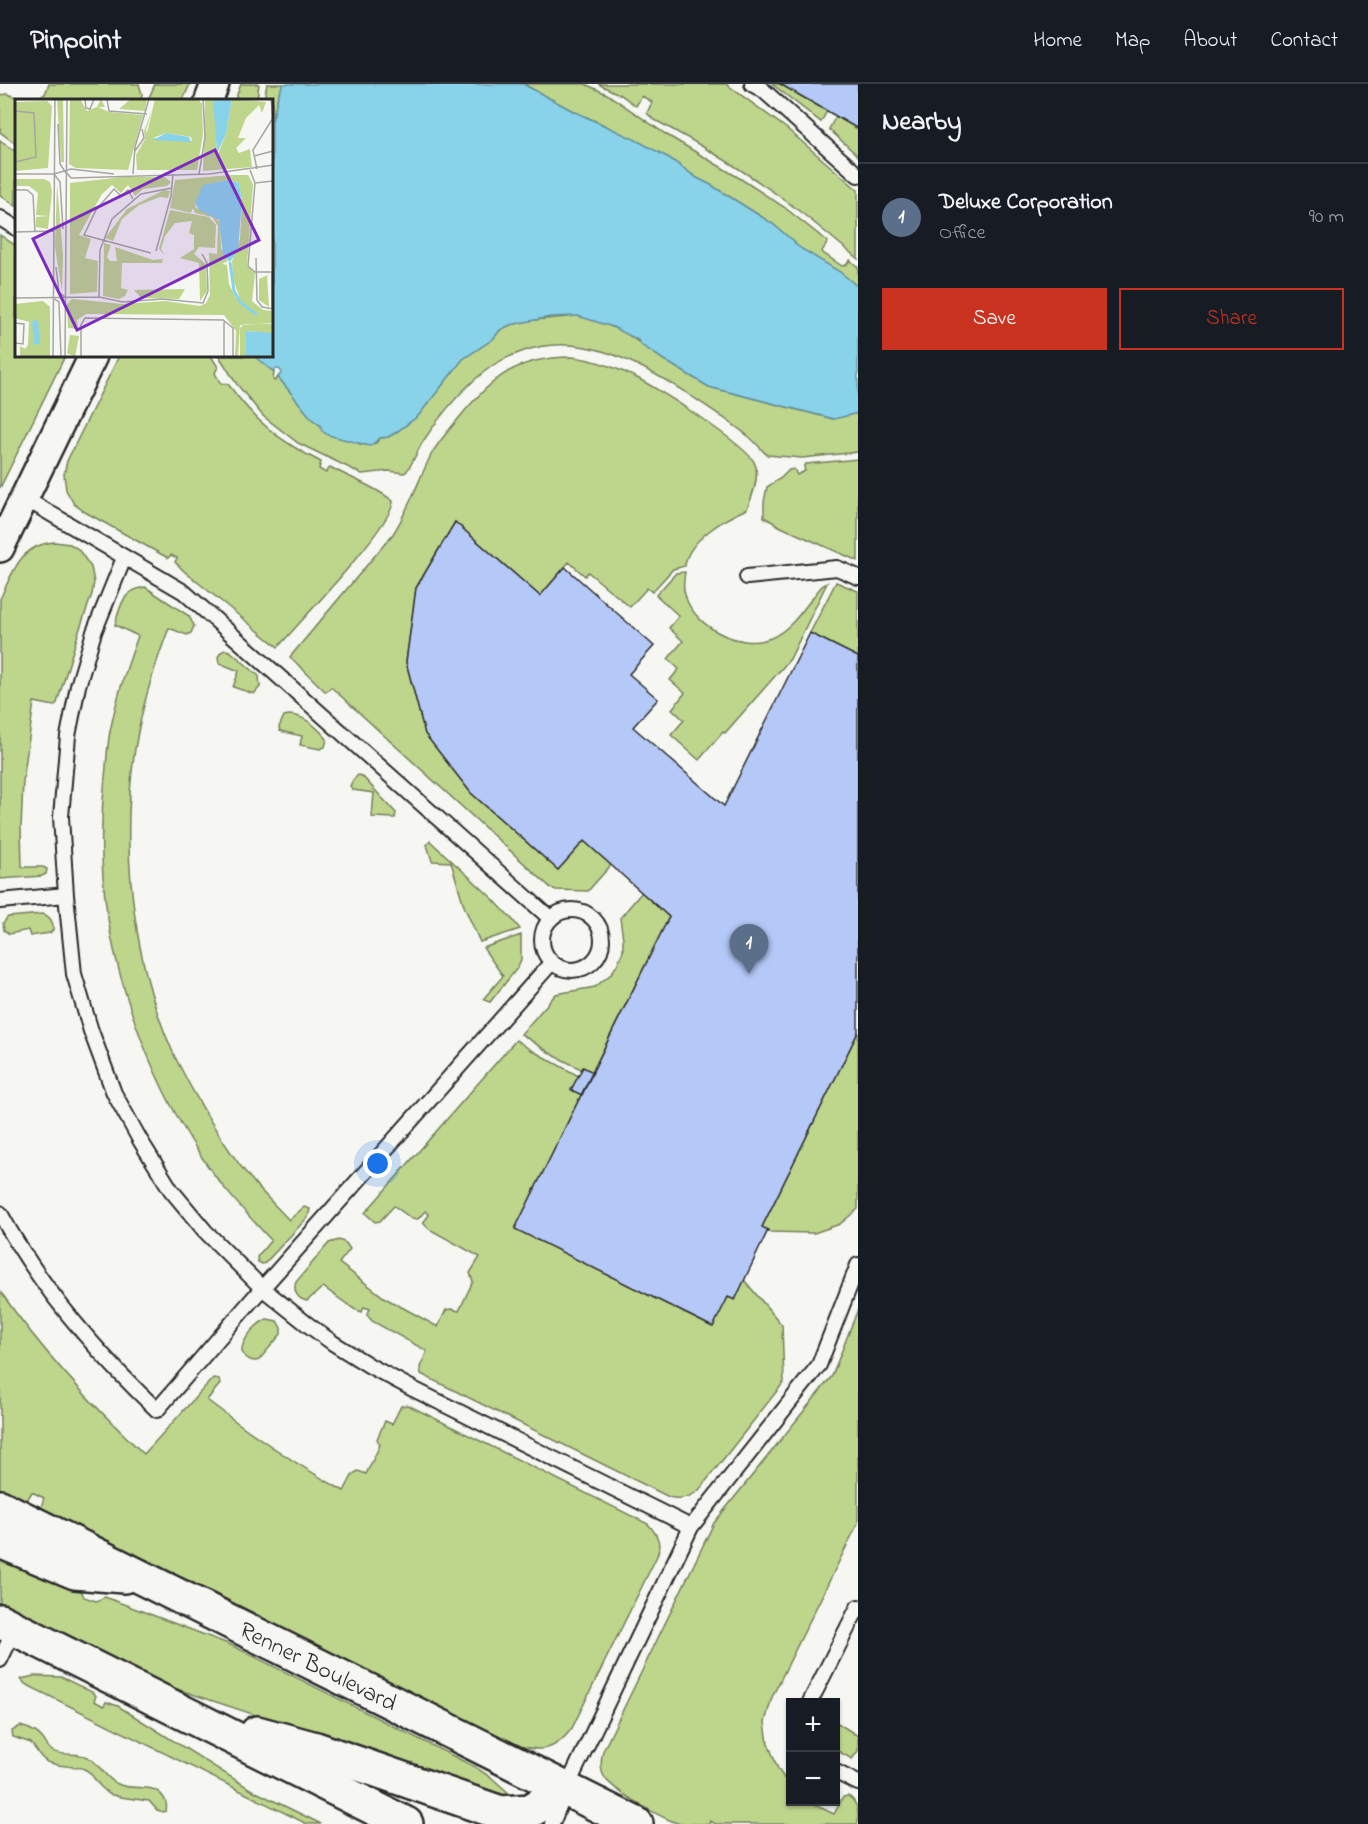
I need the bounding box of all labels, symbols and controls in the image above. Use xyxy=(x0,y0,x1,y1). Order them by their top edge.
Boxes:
text: Pinpoint xyxy=(30,21,121,62)
text: Home xyxy=(1033,26,1082,56)
text: Map xyxy=(1115,26,1150,56)
text: About xyxy=(1183,26,1237,56)
text: Contact xyxy=(1270,26,1338,56)
inset map xyxy=(15,99,273,357)
text: Nearby xyxy=(882,104,961,142)
text: Deluxe Corporation xyxy=(939,187,1113,219)
text: 1 xyxy=(898,203,905,232)
text: 90 m xyxy=(1309,203,1344,232)
text: Office xyxy=(939,219,985,248)
button: Save xyxy=(882,288,1107,350)
button: Share xyxy=(1119,288,1344,350)
pin: 1 xyxy=(730,924,768,974)
your location xyxy=(363,1149,392,1178)
street label: Renner Boulevard xyxy=(233,1614,403,1722)
map controls xyxy=(786,1698,840,1806)
button: + xyxy=(786,1698,840,1752)
button: − xyxy=(786,1752,840,1806)

